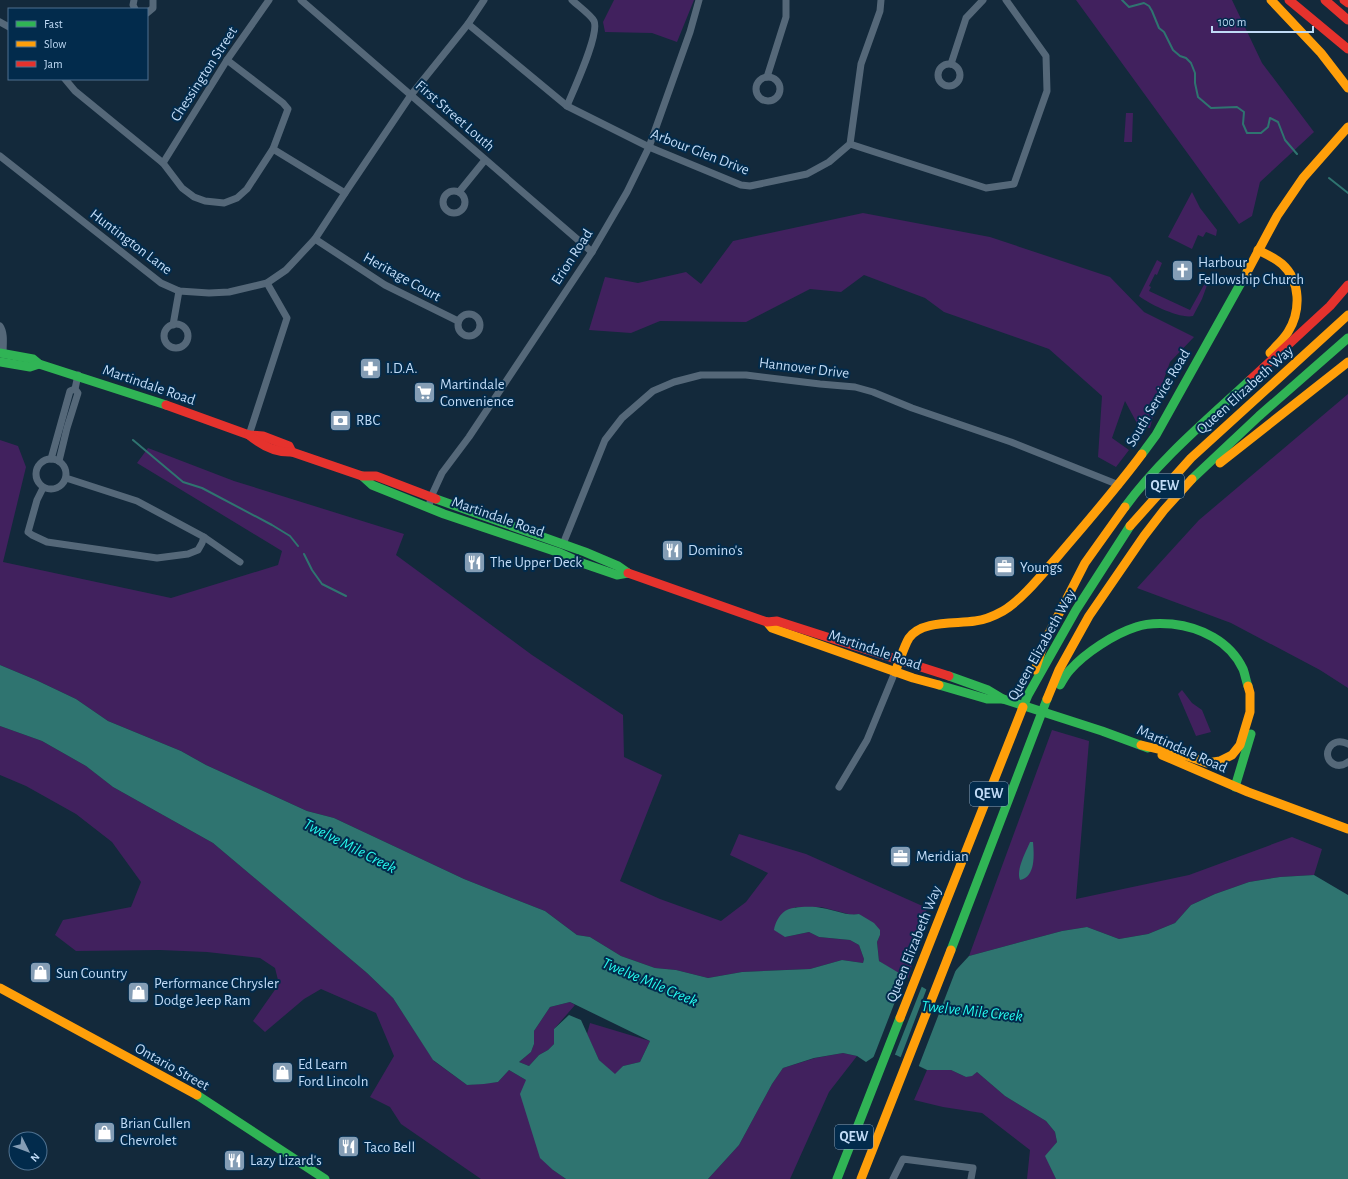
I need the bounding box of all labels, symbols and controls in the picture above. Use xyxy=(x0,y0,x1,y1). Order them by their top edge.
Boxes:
legend xyxy=(8,8,148,80)
scale bar xyxy=(1212,8,1313,34)
text: 100 m xyxy=(1218,16,1246,28)
text: Fast xyxy=(44,18,63,30)
street label: Chessington Street xyxy=(168,24,240,124)
text: Slow xyxy=(44,38,66,50)
text: Jam xyxy=(44,58,63,70)
street label: First Street Louth xyxy=(413,78,497,154)
street label: Arbour Glen Drive xyxy=(649,126,751,178)
street label: Huntington Lane xyxy=(87,206,175,278)
street label: Erion Road xyxy=(549,226,596,287)
street label: Heritage Court xyxy=(361,250,443,304)
place label: Harbour Fellowship Church xyxy=(1198,255,1304,287)
church icon: Harbour Fellowship Church xyxy=(1169,258,1195,284)
street label: Queen Elizabeth Way xyxy=(1194,342,1297,437)
street label: South Service Road xyxy=(1123,347,1193,449)
pharmacy icon: I.D.A. xyxy=(358,355,384,381)
street label: Hannover Drive xyxy=(758,355,850,381)
place label: I.D.A. xyxy=(386,361,418,376)
street label: Martindale Road xyxy=(101,362,198,408)
place label: Martindale Convenience xyxy=(440,377,514,409)
supermarket icon: Martindale Convenience xyxy=(412,380,438,406)
bank icon: RBC xyxy=(328,407,354,433)
place label: RBC xyxy=(356,413,380,428)
road number: QEW xyxy=(1146,474,1184,498)
street label: Martindale Road xyxy=(450,494,547,540)
restaurant icon: Domino's xyxy=(660,537,686,563)
place label: Domino's xyxy=(688,543,743,558)
restaurant icon: The Upper Deck xyxy=(461,549,487,575)
office icon: Youngs xyxy=(991,554,1017,580)
place label: The Upper Deck xyxy=(490,555,582,570)
place label: Youngs xyxy=(1020,560,1062,575)
street label: Queen Elizabeth Way xyxy=(1005,586,1079,703)
street label: Martindale Road xyxy=(827,627,924,673)
street label: Martindale Road xyxy=(1135,722,1230,776)
road number: QEW xyxy=(970,782,1008,806)
water label: Twelve Mile Creek xyxy=(301,816,399,876)
office icon: Meridian xyxy=(887,843,913,869)
place label: Meridian xyxy=(916,849,969,864)
street label: Queen Elizabeth Way xyxy=(884,883,944,1004)
water label: Twelve Mile Creek xyxy=(600,955,700,1009)
shop icon: Sun Country xyxy=(28,960,54,986)
place label: Sun Country xyxy=(56,966,128,981)
place label: Performance Chrysler Dodge Jeep Ram xyxy=(154,976,279,1008)
shop icon: Performance Chrysler Dodge Jeep Ram xyxy=(126,979,152,1005)
water label: Twelve Mile Creek xyxy=(920,998,1024,1024)
street label: Ontario Street xyxy=(132,1040,212,1094)
place label: Ed Learn Ford Lincoln xyxy=(298,1057,368,1089)
shop icon: Ed Learn Ford Lincoln xyxy=(270,1060,296,1086)
place label: Brian Cullen Chevrolet xyxy=(120,1116,191,1148)
shop icon: Brian Cullen Chevrolet xyxy=(92,1119,118,1145)
road number: QEW xyxy=(835,1125,873,1149)
north arrow xyxy=(8,1131,48,1171)
restaurant icon: Taco Bell xyxy=(336,1134,362,1160)
place label: Taco Bell xyxy=(364,1140,415,1155)
restaurant icon: Lazy Lizard's xyxy=(222,1147,248,1173)
text: N xyxy=(28,1151,42,1164)
place label: Lazy Lizard's xyxy=(250,1153,322,1168)

